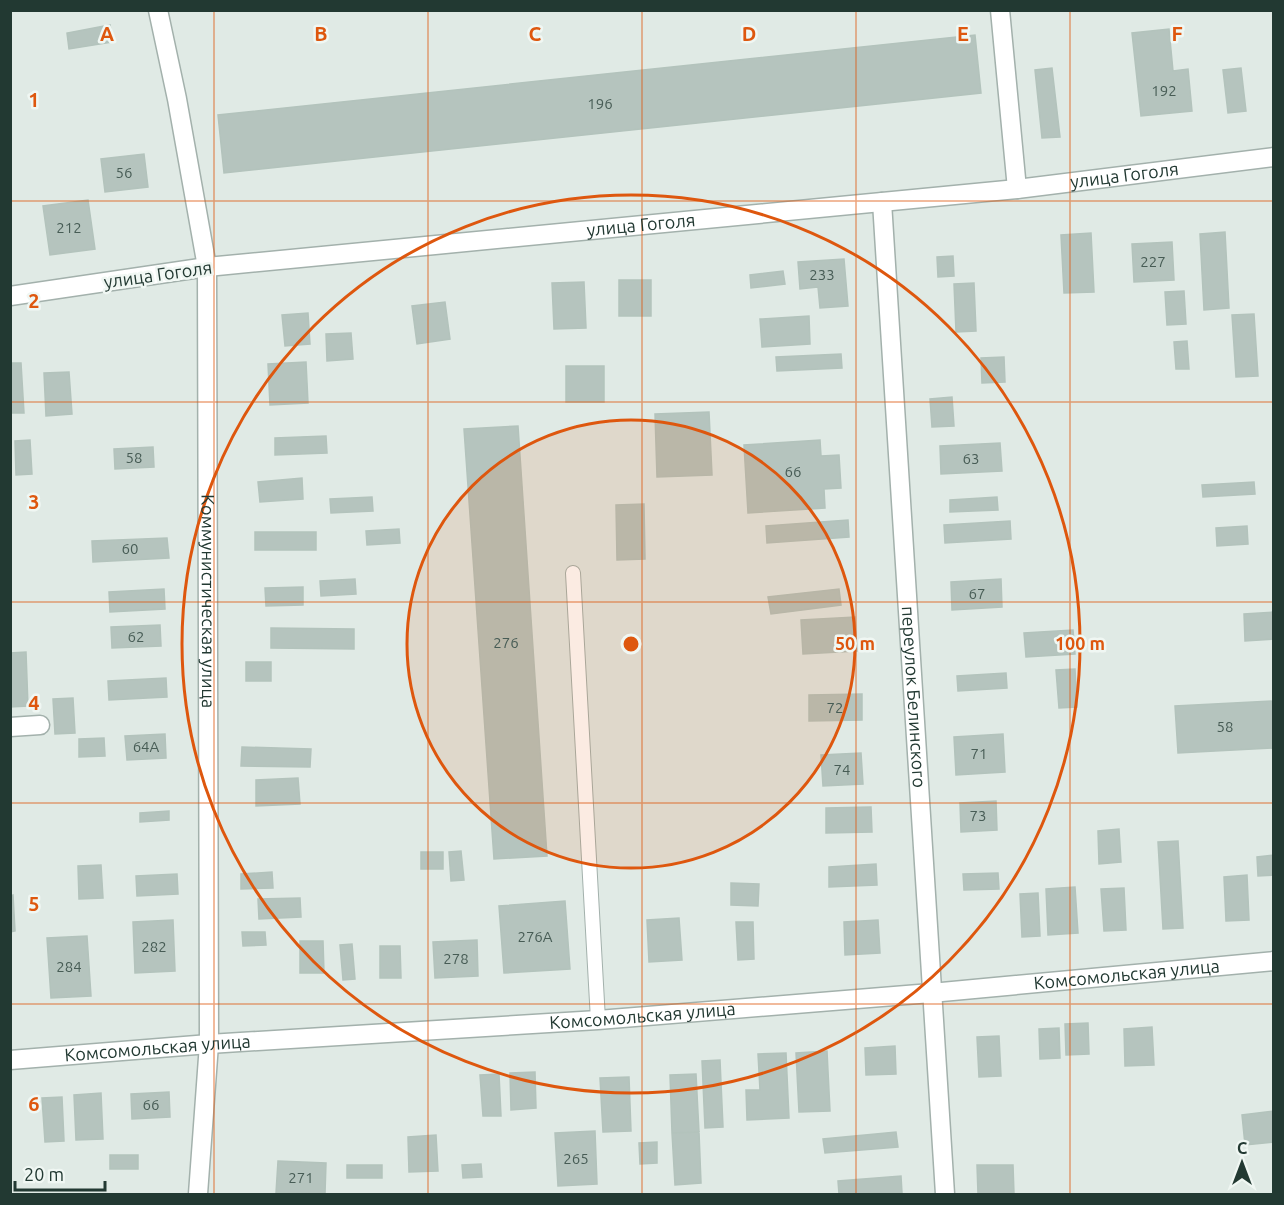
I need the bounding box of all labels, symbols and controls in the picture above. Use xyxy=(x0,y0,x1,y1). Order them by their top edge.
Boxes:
text: A xyxy=(100,22,114,45)
text: B xyxy=(314,22,328,45)
text: C xyxy=(529,22,542,45)
text: D xyxy=(742,22,756,45)
text: E xyxy=(957,22,969,45)
text: F xyxy=(1171,22,1183,45)
house number: 192 xyxy=(1151,82,1177,99)
text: 1 xyxy=(28,88,40,111)
house number: 196 xyxy=(587,95,613,112)
street label: улица Гоголя xyxy=(1069,158,1180,191)
house number: 56 xyxy=(116,164,132,181)
street label: улица Гоголя xyxy=(586,209,696,239)
house number: 212 xyxy=(56,219,82,236)
house number: 227 xyxy=(1140,253,1166,270)
street label: улица Гоголя xyxy=(102,257,213,292)
house number: 233 xyxy=(809,266,835,283)
text: 2 xyxy=(28,289,40,312)
house number: 58 xyxy=(126,449,142,466)
house number: 63 xyxy=(963,450,979,467)
house number: 66 xyxy=(785,463,801,480)
text: 3 xyxy=(28,490,40,513)
street label: Коммунистическая улица xyxy=(199,494,219,708)
house number: 60 xyxy=(122,540,138,557)
house number: 67 xyxy=(969,585,985,602)
street label: переулок Белинского xyxy=(899,606,930,788)
house number: 62 xyxy=(128,628,144,645)
text: 50 m xyxy=(835,633,875,653)
text: 100 m xyxy=(1055,633,1105,653)
house number: 276 xyxy=(493,634,519,651)
centre of rings xyxy=(621,634,641,654)
text: 4 xyxy=(28,691,40,714)
house number: 72 xyxy=(827,699,843,716)
house number: 58 xyxy=(1217,718,1233,735)
house number: 64А xyxy=(133,738,160,755)
house number: 71 xyxy=(971,745,987,762)
house number: 74 xyxy=(834,761,850,778)
house number: 73 xyxy=(970,807,986,824)
text: 5 xyxy=(28,892,40,915)
house number: 276А xyxy=(517,928,553,945)
house number: 282 xyxy=(141,938,167,955)
house number: 278 xyxy=(443,950,469,967)
street label: Комсомольская улица xyxy=(1033,955,1220,992)
house number: 284 xyxy=(56,958,82,975)
street label: Комсомольская улица xyxy=(549,998,736,1032)
street label: Комсомольская улица xyxy=(64,1030,251,1065)
text: 6 xyxy=(28,1092,40,1115)
house number: 66 xyxy=(143,1096,159,1113)
north arrow xyxy=(1212,1133,1272,1193)
text: С xyxy=(1237,1139,1247,1157)
house number: 265 xyxy=(563,1150,589,1167)
scale bar xyxy=(15,1154,105,1192)
text: 20 m xyxy=(24,1164,64,1184)
house number: 271 xyxy=(288,1169,314,1186)

